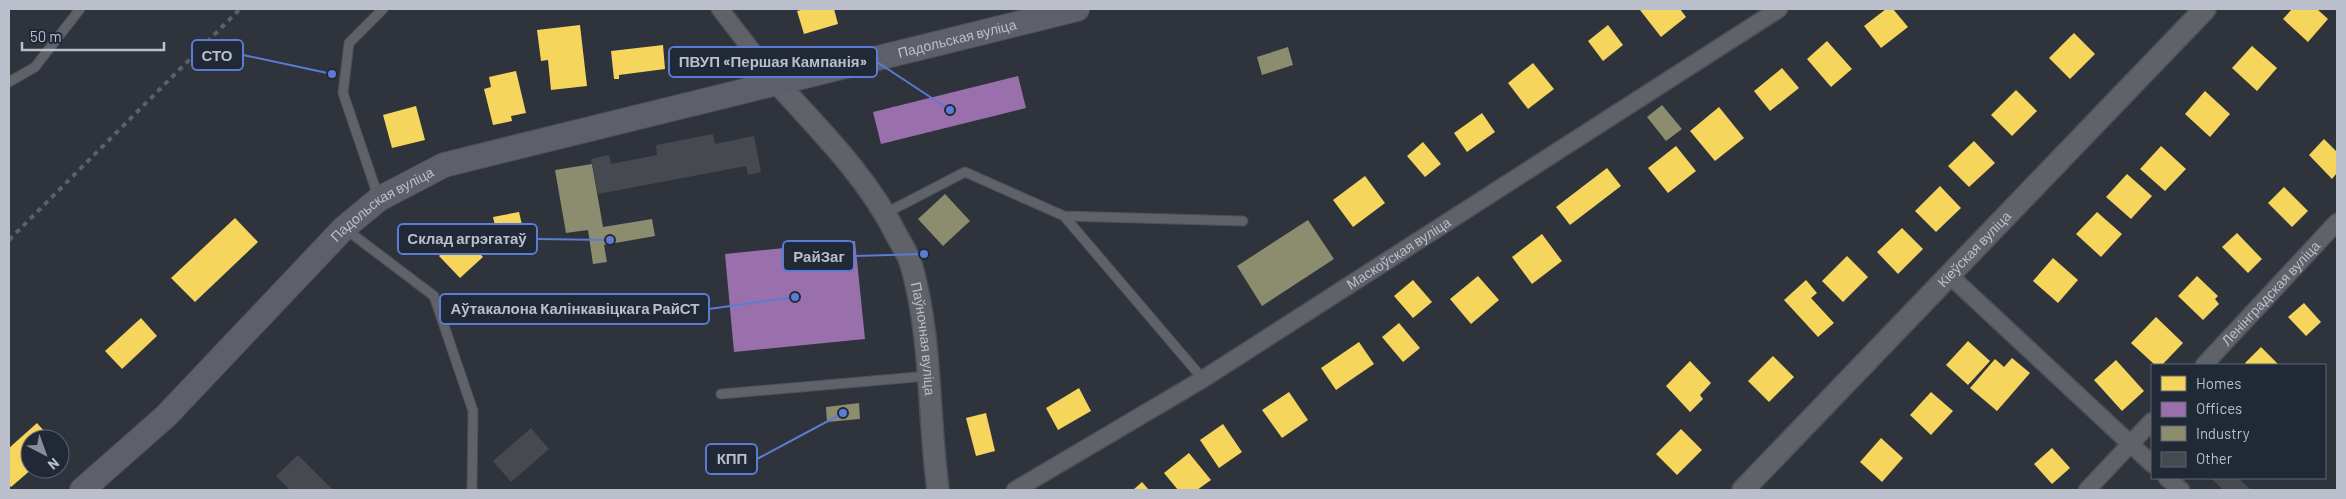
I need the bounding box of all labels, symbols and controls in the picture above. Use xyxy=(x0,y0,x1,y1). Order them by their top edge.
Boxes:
street label: Падольская вуліца xyxy=(896,15,1018,61)
scale bar xyxy=(22,20,165,52)
text: 50 m xyxy=(30,27,62,45)
callout: СТО xyxy=(192,40,243,70)
text: СТО xyxy=(202,46,233,64)
callout: ПВУП «Першая Кампанія» xyxy=(669,47,877,77)
text: ПВУП «Першая Кампанія» xyxy=(679,52,867,70)
street label: Падольская вуліца xyxy=(327,163,436,245)
street label: Кіеўская вуліца xyxy=(1934,207,2014,290)
street label: Маскоўская вуліца xyxy=(1343,213,1454,292)
callout: Склад агрэгатаў xyxy=(398,224,537,254)
text: Склад агрэгатаў xyxy=(407,229,527,247)
street label: Ленінградская вуліца xyxy=(2217,237,2323,349)
callout: РайЗаг xyxy=(783,241,854,271)
text: РайЗаг xyxy=(793,247,845,265)
street label: Паўночная вуліца xyxy=(908,280,939,396)
callout: Аўтакалона Калінкавіцкага РайСТ xyxy=(440,294,709,324)
text: Аўтакалона Калінкавіцкага РайСТ xyxy=(451,299,699,317)
legend xyxy=(2151,364,2326,479)
text: Homes xyxy=(2196,374,2241,392)
text: Offices xyxy=(2196,399,2242,417)
text: Industry xyxy=(2196,424,2250,442)
north arrow xyxy=(20,429,70,479)
callout: КПП xyxy=(706,444,757,474)
text: КПП xyxy=(717,449,747,467)
text: Other xyxy=(2196,449,2233,467)
text: N xyxy=(45,455,63,474)

